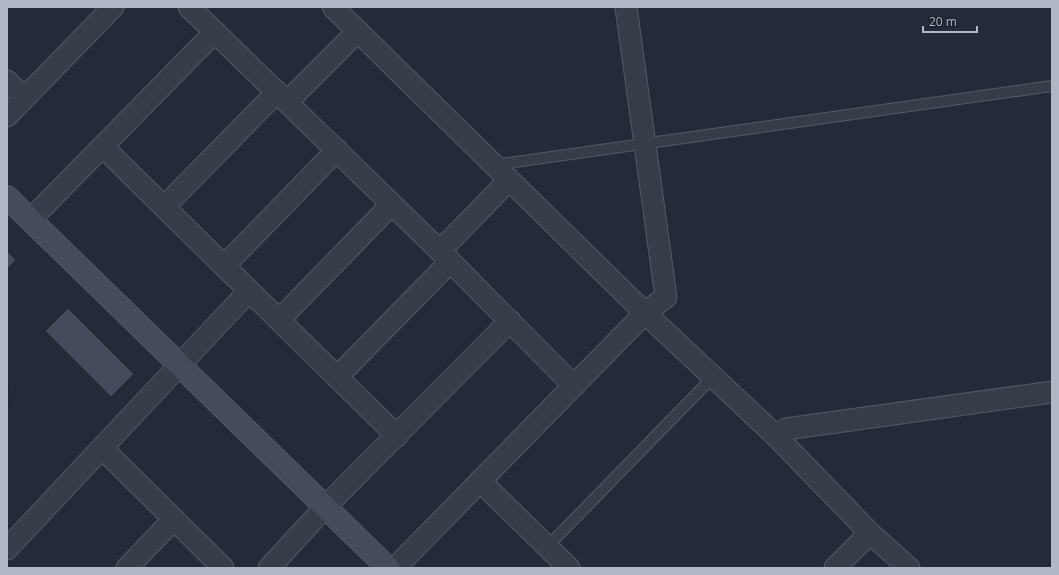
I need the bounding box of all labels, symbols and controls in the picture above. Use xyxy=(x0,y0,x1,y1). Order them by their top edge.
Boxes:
scale bar xyxy=(923,8,977,34)
text: 20 m xyxy=(929,13,957,30)

